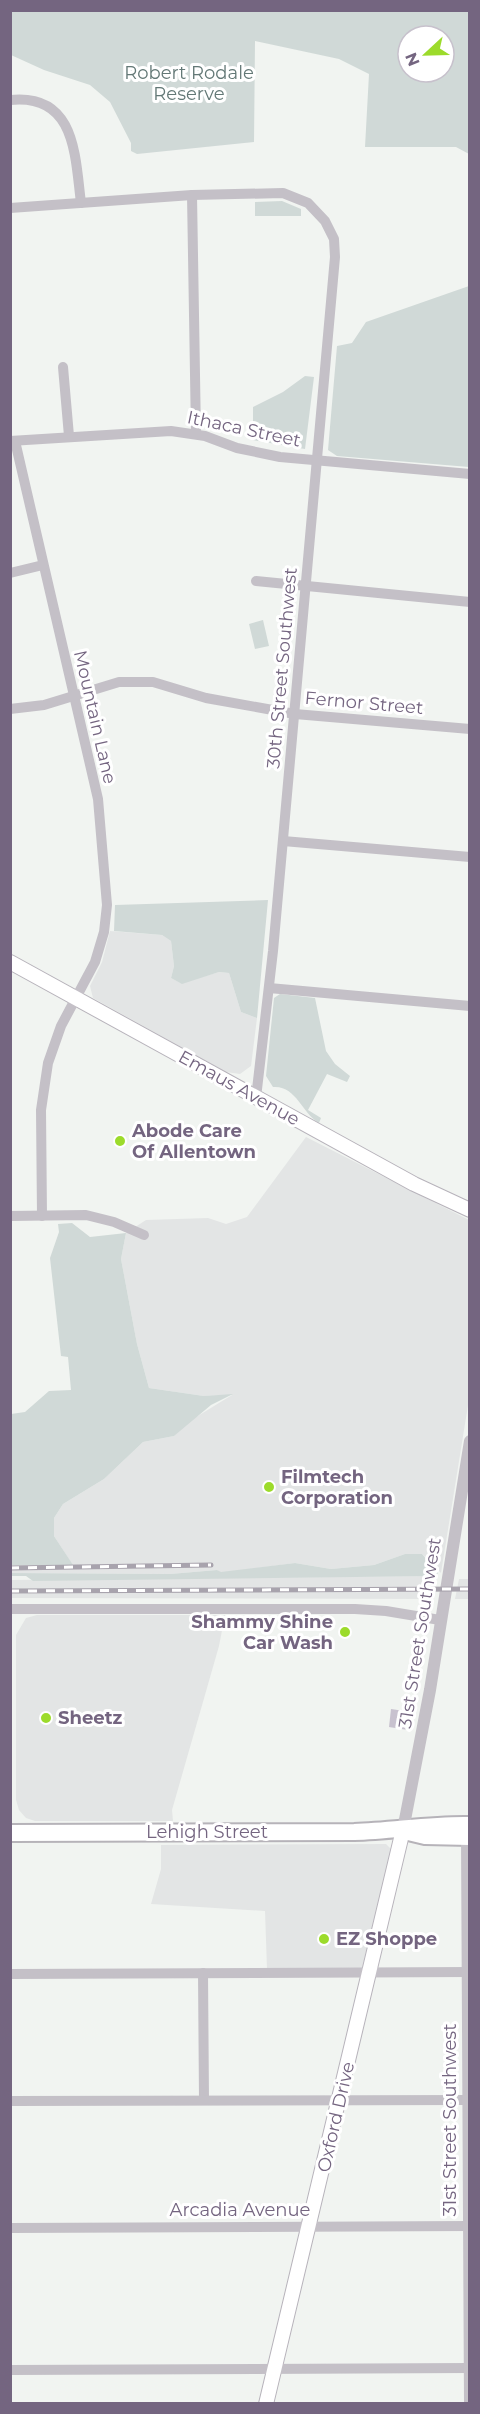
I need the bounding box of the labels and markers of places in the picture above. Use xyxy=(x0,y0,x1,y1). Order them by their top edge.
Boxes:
place label: Abode Care Of Allentown xyxy=(131,1120,256,1163)
marker: Abode Care Of Allentown xyxy=(113,1134,127,1148)
place label: Filmtech Corporation xyxy=(281,1466,393,1509)
marker: Filmtech Corporation xyxy=(262,1480,276,1494)
place label: Shammy Shine Car Wash xyxy=(191,1611,333,1654)
marker: Shammy Shine Car Wash xyxy=(338,1625,352,1639)
place label: Sheetz xyxy=(58,1707,123,1729)
marker: Sheetz xyxy=(39,1711,53,1725)
place label: EZ Shoppe xyxy=(336,1928,437,1950)
marker: EZ Shoppe xyxy=(317,1932,331,1946)

